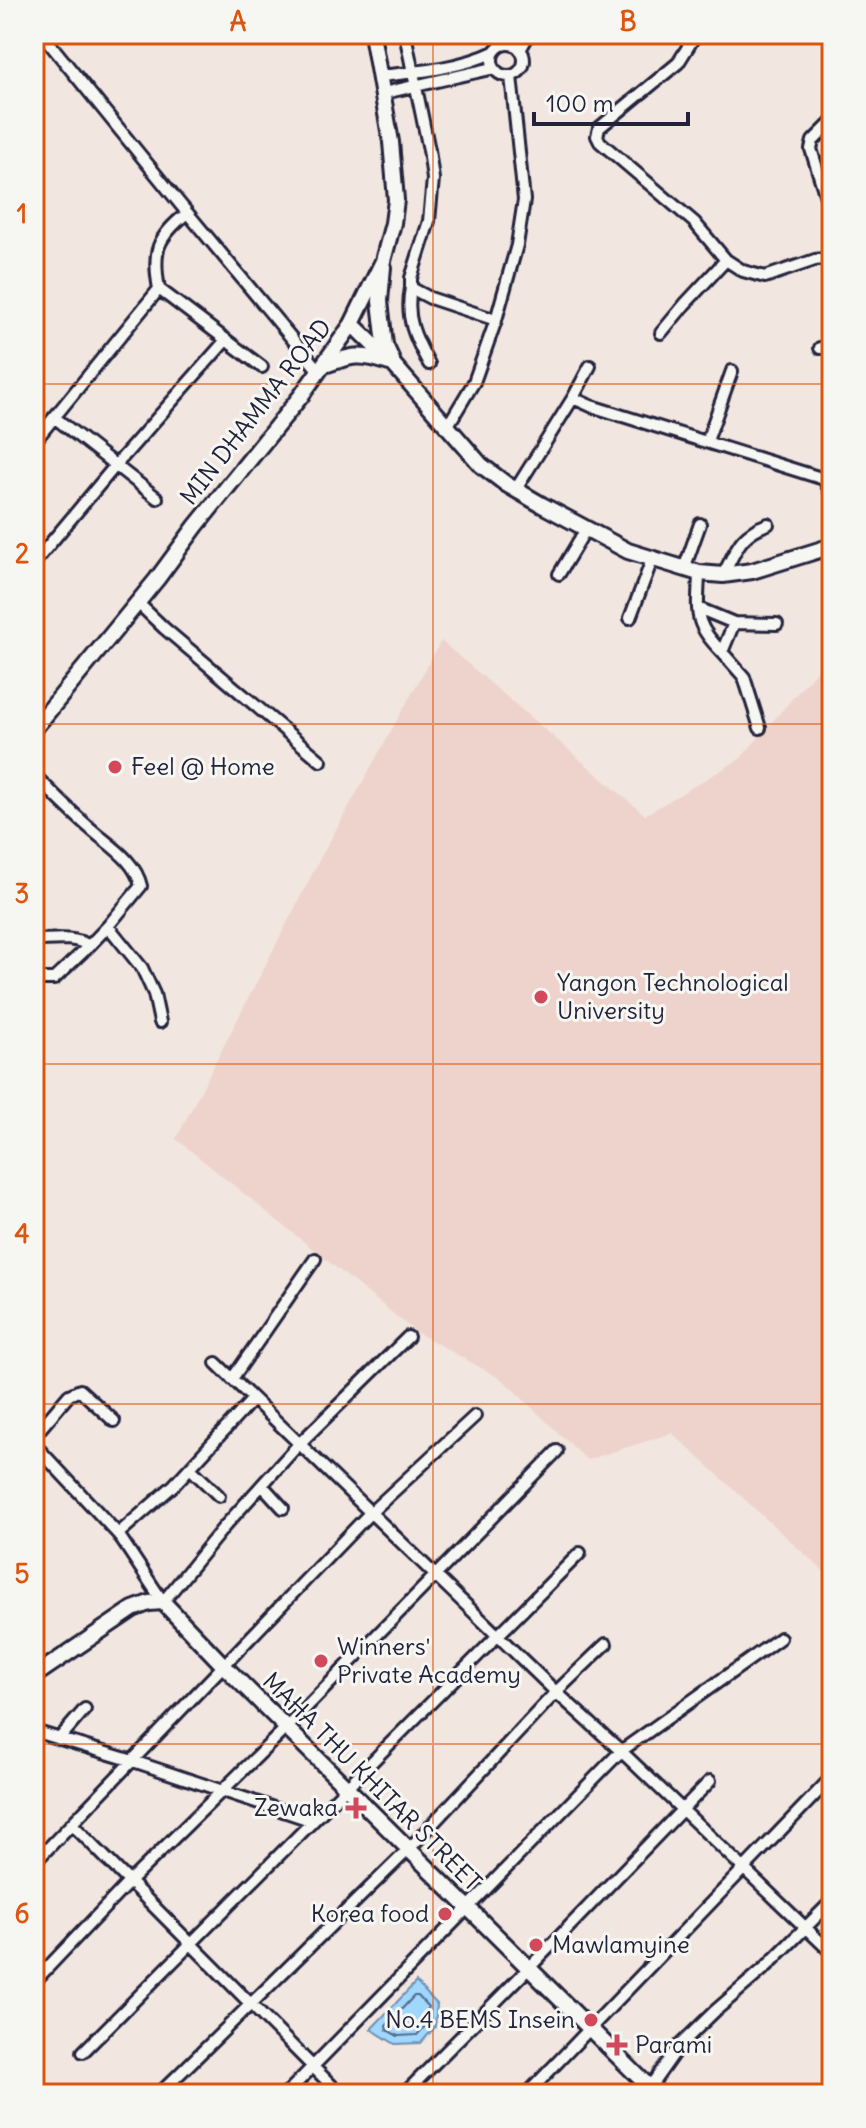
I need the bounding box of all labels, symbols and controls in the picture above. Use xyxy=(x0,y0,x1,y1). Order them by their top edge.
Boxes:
text: A xyxy=(230,5,247,38)
text: B xyxy=(619,5,637,38)
scale bar xyxy=(534,76,688,126)
text: 100 m xyxy=(546,88,614,118)
text: 1 xyxy=(17,197,27,230)
street label: MIN DHAMMA ROAD xyxy=(173,312,337,511)
text: 2 xyxy=(15,537,29,570)
place label: Feel @ Home xyxy=(131,751,275,781)
marker: Feel @ Home xyxy=(106,758,124,776)
text: 3 xyxy=(15,877,29,910)
place label: Yangon Technological University xyxy=(557,967,789,1025)
marker: Yangon Technological University xyxy=(532,988,550,1006)
text: 4 xyxy=(14,1217,30,1250)
text: 5 xyxy=(15,1557,30,1590)
place label: Winners' Private Academy xyxy=(337,1631,521,1689)
marker: Winners' Private Academy xyxy=(312,1652,330,1670)
street label: MAHA THU KHITAR STREET xyxy=(257,1666,488,1897)
place label: Zewaka xyxy=(254,1792,338,1822)
marker: Zewaka xyxy=(345,1797,367,1819)
text: 6 xyxy=(14,1897,30,1930)
place label: Korea food xyxy=(311,1898,429,1928)
marker: Korea food xyxy=(436,1905,454,1923)
place label: Mawlamyine xyxy=(552,1929,690,1959)
marker: Mawlamyine xyxy=(527,1936,545,1954)
place label: No.4 BEMS Insein xyxy=(385,2004,575,2034)
marker: No.4 BEMS Insein xyxy=(582,2011,600,2029)
place label: Parami xyxy=(635,2029,712,2059)
marker: Parami xyxy=(606,2034,628,2056)

